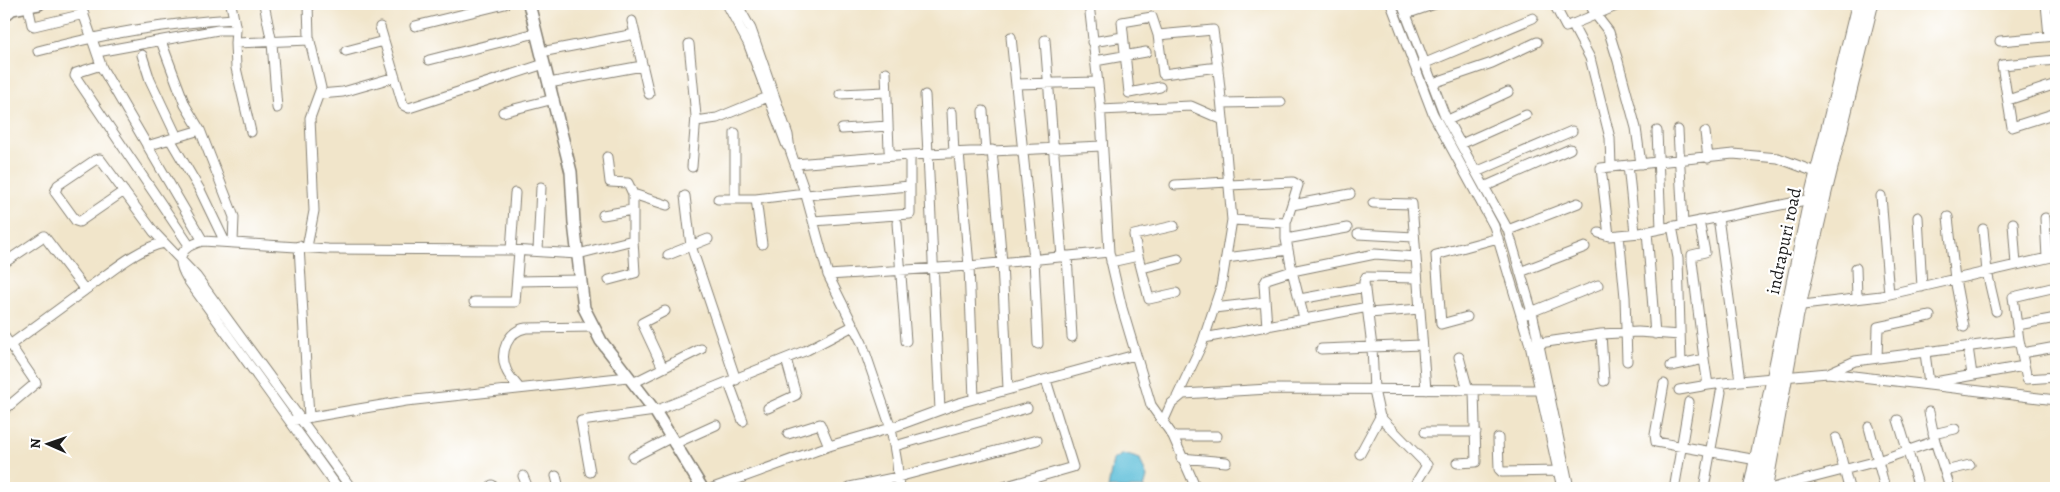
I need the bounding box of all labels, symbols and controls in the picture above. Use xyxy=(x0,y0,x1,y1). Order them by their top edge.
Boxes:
street label: indrapuri road xyxy=(1761,185,1807,296)
north arrow xyxy=(22,420,72,470)
text: N xyxy=(26,438,45,449)

